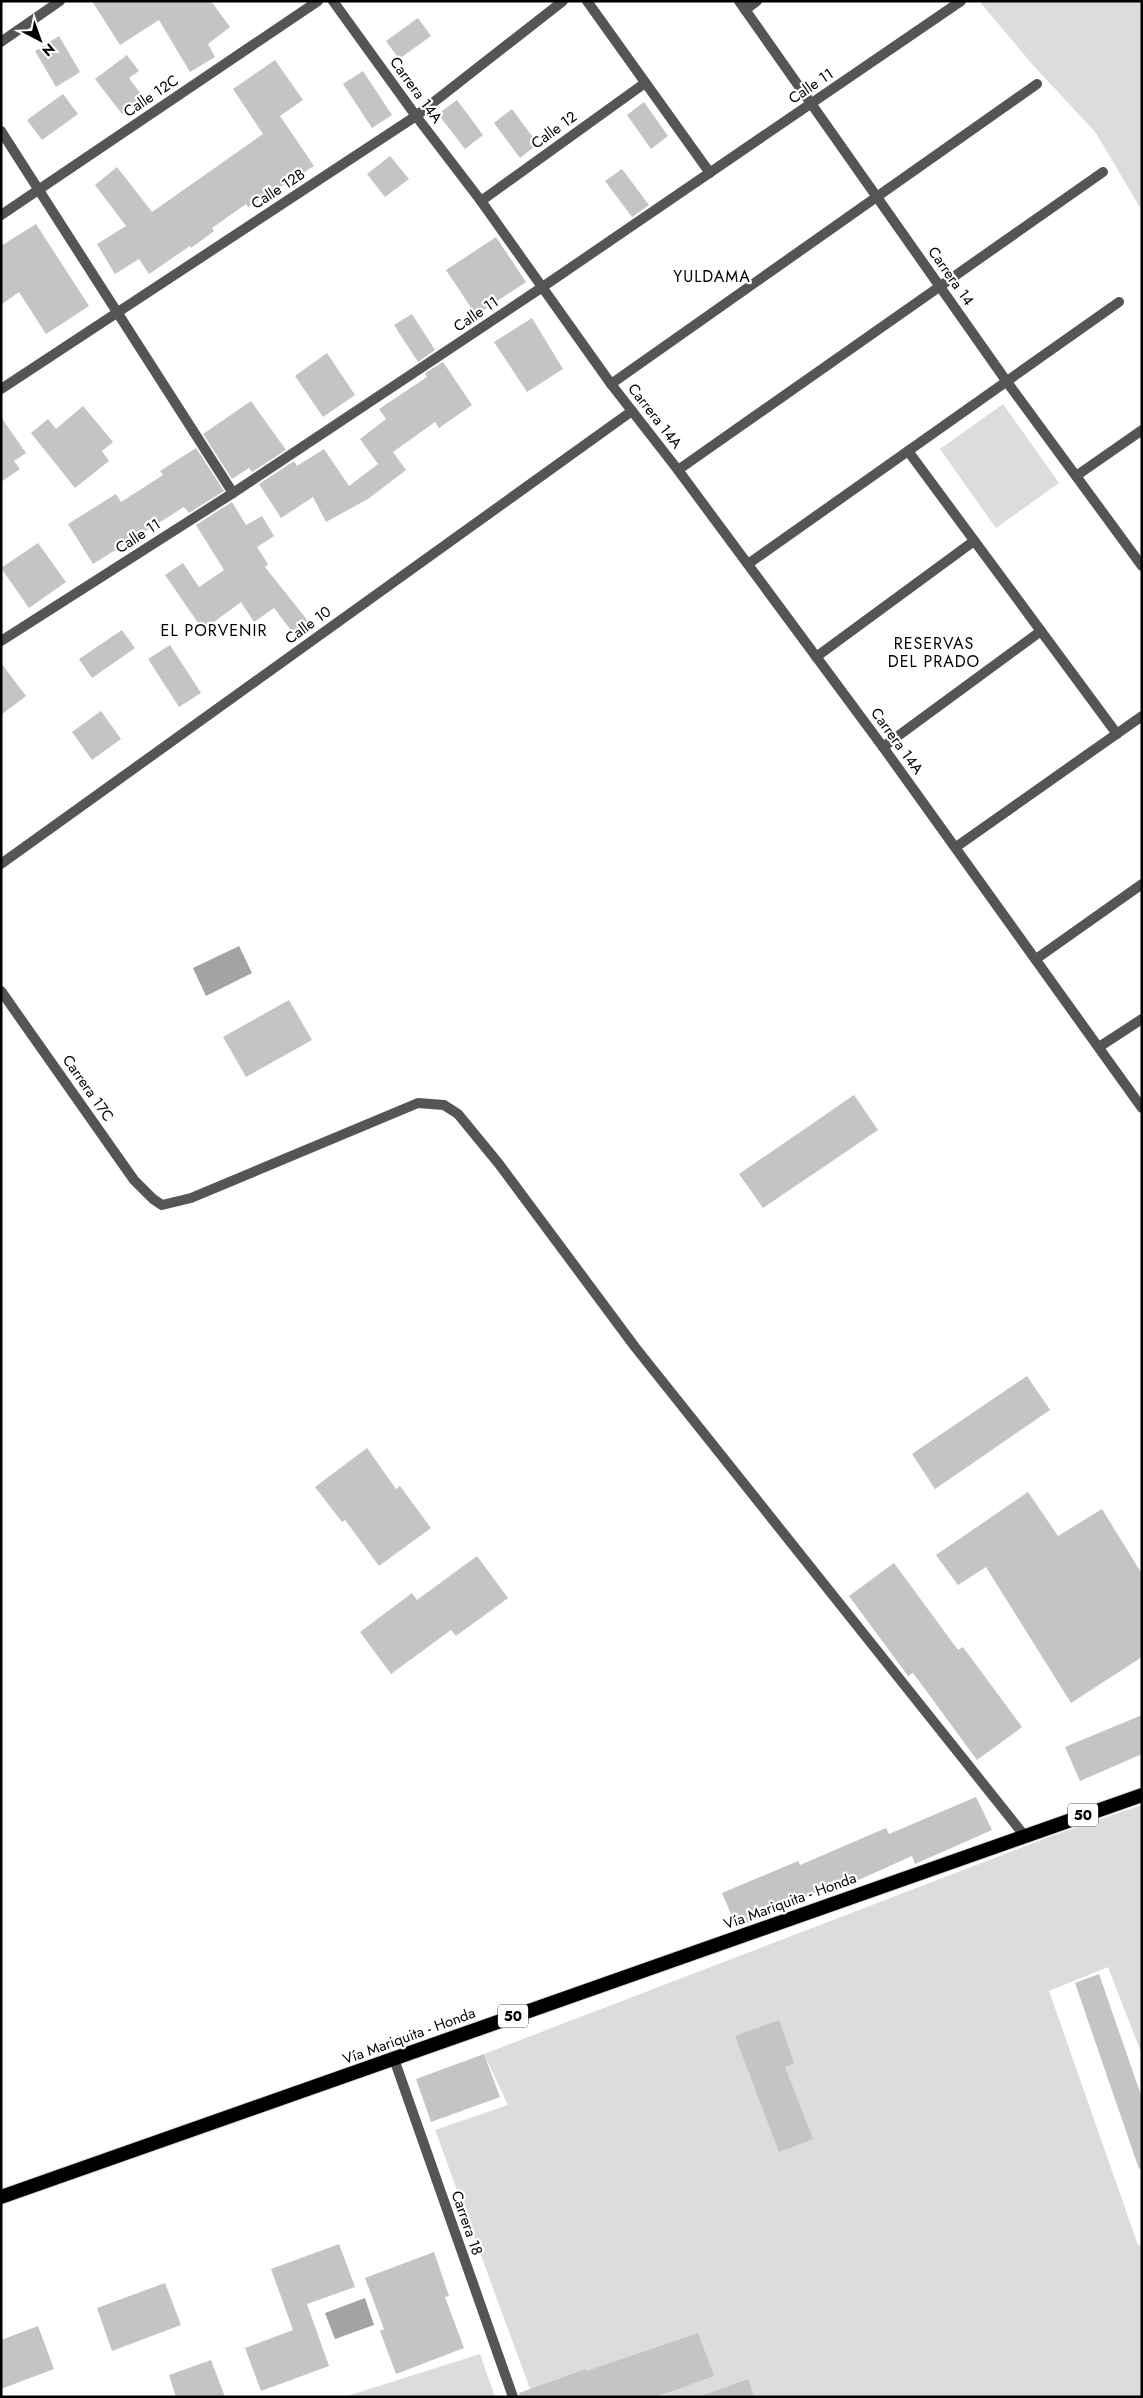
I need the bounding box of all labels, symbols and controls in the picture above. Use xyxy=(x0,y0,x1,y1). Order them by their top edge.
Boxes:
north arrow xyxy=(15,15,65,65)
text: N xyxy=(38,39,59,61)
street label: Carrera 14A xyxy=(384,52,448,128)
street label: Calle 11 xyxy=(784,63,838,109)
street label: Calle 12C xyxy=(119,69,183,123)
street label: Calle 12 xyxy=(527,106,581,154)
street label: Calle 12B xyxy=(247,163,309,215)
street label: Carrera 14 xyxy=(923,242,980,310)
district label: YULDAMA xyxy=(673,265,751,288)
street label: Calle 11 xyxy=(449,291,503,337)
street label: Carrera 14A xyxy=(622,379,688,453)
street label: Calle 11 xyxy=(111,513,165,559)
street label: Calle 10 xyxy=(280,601,336,649)
district label: EL PORVENIR xyxy=(161,619,267,642)
district label: RESERVAS DEL PRADO xyxy=(888,632,980,673)
street label: Carrera 14A xyxy=(865,703,929,779)
street label: Carrera 17C xyxy=(57,1050,119,1126)
road number: 50 xyxy=(1068,1804,1098,1826)
street label: Vía Mariquita - Honda xyxy=(721,1867,859,1935)
street label: Vía Mariquita - Honda xyxy=(340,2002,478,2070)
road number: 50 xyxy=(498,2004,528,2028)
street label: Carrera 18 xyxy=(446,2188,488,2258)

